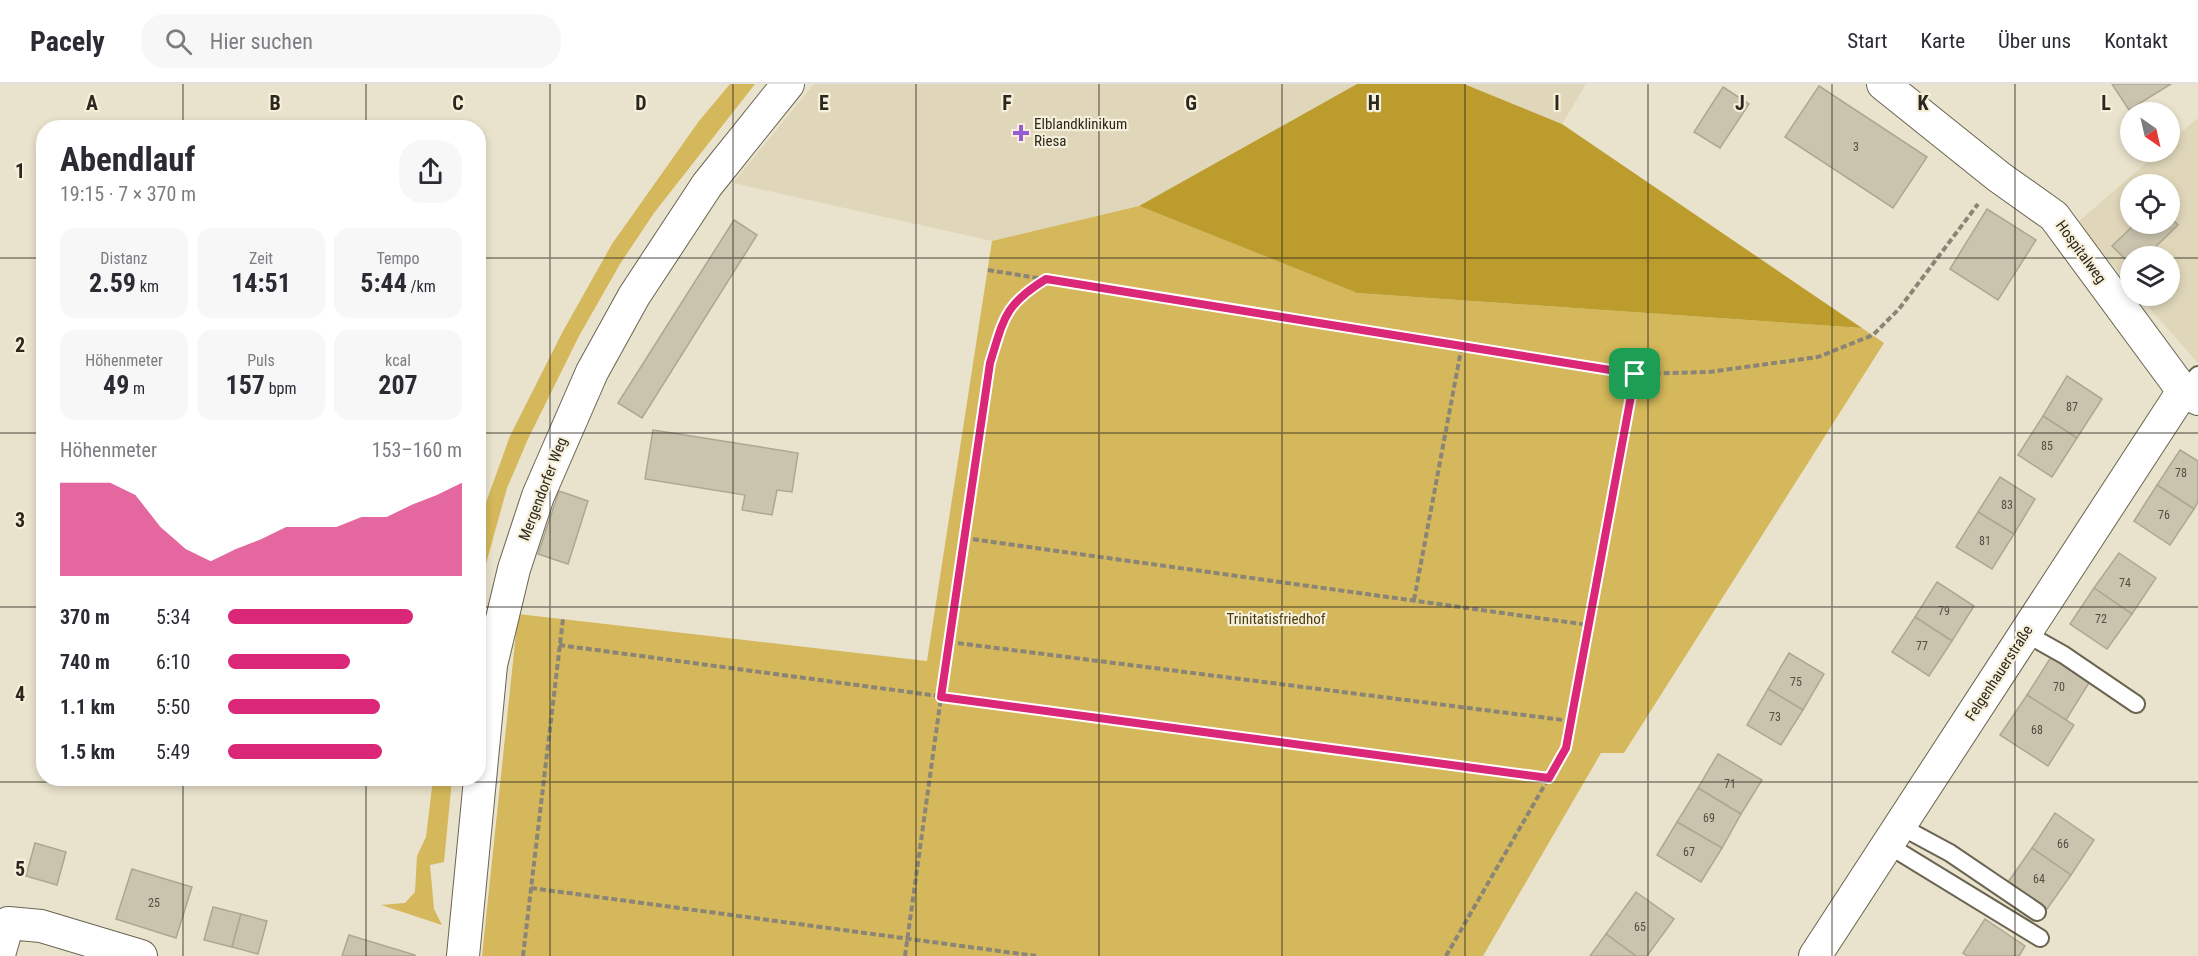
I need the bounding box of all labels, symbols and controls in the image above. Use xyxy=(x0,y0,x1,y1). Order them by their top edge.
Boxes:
search box xyxy=(141,14,561,68)
text: Pacely xyxy=(30,25,105,58)
icon: search xyxy=(162,25,195,58)
text: Hier suchen xyxy=(210,29,313,54)
text: Start xyxy=(1847,29,1888,53)
text: Karte xyxy=(1921,29,1965,53)
text: Über uns xyxy=(1998,29,2071,53)
text: Kontakt xyxy=(2104,29,2168,53)
text: A xyxy=(86,91,98,115)
text: B xyxy=(269,91,281,115)
text: C xyxy=(452,91,464,115)
text: D xyxy=(635,91,647,115)
text: E xyxy=(819,91,829,115)
text: F xyxy=(1002,91,1012,115)
text: G xyxy=(1185,91,1197,115)
text: H xyxy=(1368,91,1380,115)
text: I xyxy=(1554,91,1560,115)
text: J xyxy=(1735,91,1745,115)
text: K xyxy=(1917,91,1929,115)
text: L xyxy=(2101,91,2111,115)
north arrow xyxy=(2120,102,2180,162)
map controls xyxy=(2120,102,2180,306)
place label: Elblandklinikum Riesa xyxy=(1034,115,1127,150)
marker: Elblandklinikum Riesa xyxy=(1012,124,1030,142)
text: Abendlauf xyxy=(60,140,195,179)
button: share xyxy=(399,140,462,203)
house number: 3 xyxy=(1853,140,1859,154)
text: 1 xyxy=(15,159,25,183)
button: locate xyxy=(2120,174,2180,234)
text: 19:15 · 7 × 370 m xyxy=(60,182,196,206)
street label: Hospitalweg xyxy=(2052,217,2110,287)
button: layers xyxy=(2120,246,2180,306)
text: Distanz xyxy=(100,249,148,268)
text: Zeit xyxy=(249,249,273,268)
text: Tempo xyxy=(376,249,420,268)
text: 2.59 xyxy=(89,268,136,298)
text: 14:51 xyxy=(231,268,291,298)
text: 5:44 xyxy=(360,268,407,298)
text: km xyxy=(136,277,159,296)
text: /km xyxy=(407,277,436,296)
text: 2 xyxy=(15,333,25,357)
pin xyxy=(1609,348,1660,399)
text: Höhenmeter xyxy=(85,351,163,370)
text: Puls xyxy=(247,351,275,370)
text: kcal xyxy=(385,351,411,370)
icon: arrive xyxy=(1618,357,1651,390)
text: 49 xyxy=(103,370,129,400)
text: 157 xyxy=(226,370,265,400)
text: 207 xyxy=(378,370,418,400)
text: m xyxy=(129,379,145,398)
text: bpm xyxy=(265,379,296,398)
house number: 87 xyxy=(2066,400,2078,414)
street label: Mergendorfer Weg xyxy=(515,435,571,543)
text: Höhenmeter xyxy=(60,438,157,462)
text: 153–160 m xyxy=(372,438,462,462)
house number: 85 xyxy=(2041,439,2053,453)
house number: 78 xyxy=(2175,466,2187,480)
house number: 83 xyxy=(2001,498,2013,512)
text: 3 xyxy=(15,508,25,532)
house number: 76 xyxy=(2158,508,2170,522)
house number: 81 xyxy=(1979,534,1991,548)
house number: 74 xyxy=(2119,576,2131,590)
house number: 79 xyxy=(1938,604,1950,618)
text: 370 m xyxy=(60,605,110,629)
text: 5:34 xyxy=(156,605,190,629)
park label: Trinitatisfriedhof xyxy=(1226,610,1326,628)
house number: 72 xyxy=(2095,612,2107,626)
street label: Felgenhauerstraße xyxy=(1961,622,2037,724)
house number: 77 xyxy=(1916,639,1928,653)
text: 740 m xyxy=(60,650,110,674)
text: 6:10 xyxy=(156,650,190,674)
house number: 75 xyxy=(1790,675,1802,689)
house number: 70 xyxy=(2053,680,2065,694)
text: 4 xyxy=(15,682,25,706)
text: 1.1 km xyxy=(60,695,115,719)
text: 5:50 xyxy=(156,695,190,719)
house number: 73 xyxy=(1769,710,1781,724)
house number: 68 xyxy=(2031,723,2043,737)
text: 1.5 km xyxy=(60,740,115,764)
text: 5:49 xyxy=(156,740,190,764)
house number: 71 xyxy=(1724,777,1736,791)
house number: 69 xyxy=(1703,811,1715,825)
house number: 66 xyxy=(2057,837,2069,851)
house number: 67 xyxy=(1683,845,1695,859)
text: 5 xyxy=(15,857,25,881)
house number: 64 xyxy=(2033,872,2045,886)
house number: 25 xyxy=(148,896,160,910)
house number: 65 xyxy=(1634,920,1646,934)

